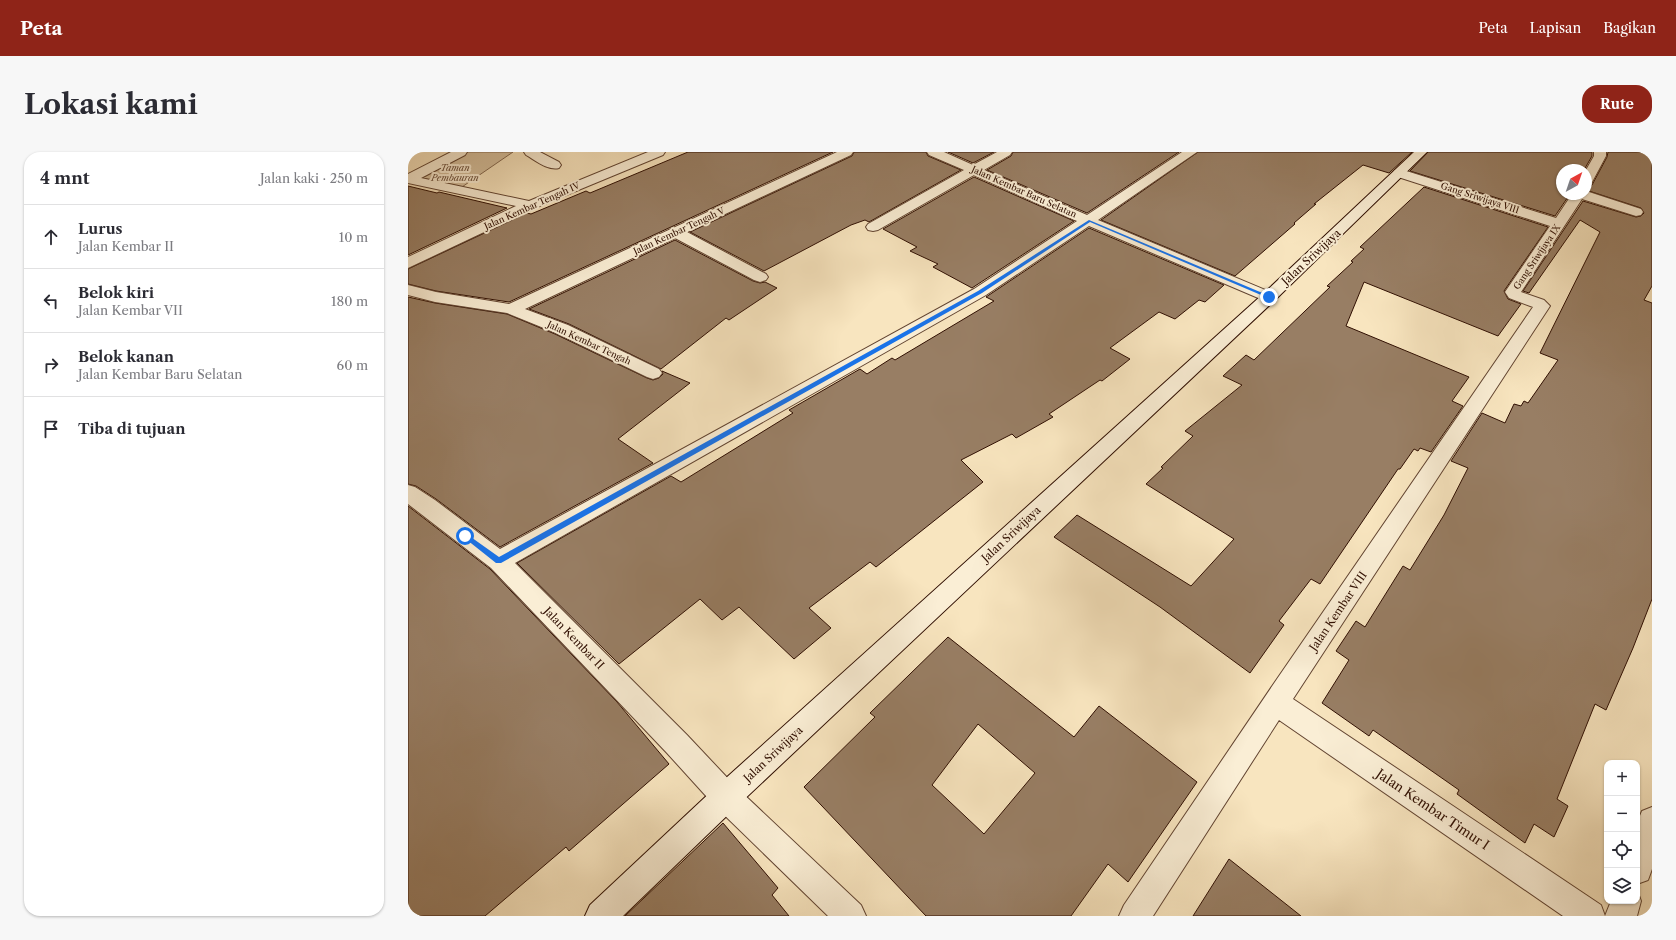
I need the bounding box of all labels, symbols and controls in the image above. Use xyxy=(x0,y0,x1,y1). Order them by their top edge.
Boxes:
text: Peta xyxy=(20,17,63,40)
text: Peta xyxy=(1478,19,1508,37)
text: Lapisan xyxy=(1530,19,1581,37)
text: Bagikan xyxy=(1603,19,1656,37)
button: Rute xyxy=(1582,85,1652,123)
text: Lokasi kami xyxy=(24,87,198,121)
park label: Taman Pembauran xyxy=(430,162,479,183)
street label: Jalan Kembar Baru Selatan xyxy=(968,163,1079,220)
north arrow xyxy=(1556,164,1592,200)
text: 4 mnt xyxy=(40,168,90,188)
text: Jalan kaki · 250 m xyxy=(260,170,368,186)
street label: Jalan Kembar Tengah IV xyxy=(481,179,582,232)
street label: Gang Sriwijaya VIII xyxy=(1439,180,1521,215)
street label: Jalan Kembar Tengah V xyxy=(630,204,727,257)
text: Lurus xyxy=(78,219,123,238)
street label: Gang Sriwijaya IX xyxy=(1511,221,1563,291)
icon: ahead xyxy=(40,226,62,248)
street label: Jalan Sriwijaya xyxy=(1277,226,1344,289)
text: 10 m xyxy=(339,229,368,245)
text: Jalan Kembar II xyxy=(78,238,174,254)
text: Belok kiri xyxy=(78,283,154,302)
route end xyxy=(1260,288,1278,306)
icon: left xyxy=(40,290,62,312)
text: 180 m xyxy=(331,293,368,309)
text: Jalan Kembar VII xyxy=(78,302,183,318)
street label: Jalan Kembar Tengah xyxy=(544,317,633,367)
text: Belok kanan xyxy=(78,347,174,366)
icon: right xyxy=(40,354,62,376)
text: 60 m xyxy=(337,357,368,373)
text: Jalan Kembar Baru Selatan xyxy=(78,366,242,382)
icon: arrive xyxy=(40,418,62,440)
text: Tiba di tujuan xyxy=(78,419,186,438)
street label: Jalan Sriwijaya xyxy=(977,503,1044,566)
route start xyxy=(456,527,474,545)
street label: Jalan Kembar VIII xyxy=(1305,569,1370,655)
street label: Jalan Kembar II xyxy=(539,602,607,672)
street label: Jalan Sriwijaya xyxy=(739,723,806,786)
map controls xyxy=(1604,760,1640,904)
button: + xyxy=(1604,760,1640,796)
street label: Jalan Kembar Timur I xyxy=(1372,764,1493,853)
button: − xyxy=(1604,796,1640,832)
button: locate xyxy=(1604,832,1640,868)
button: layers xyxy=(1604,868,1640,904)

